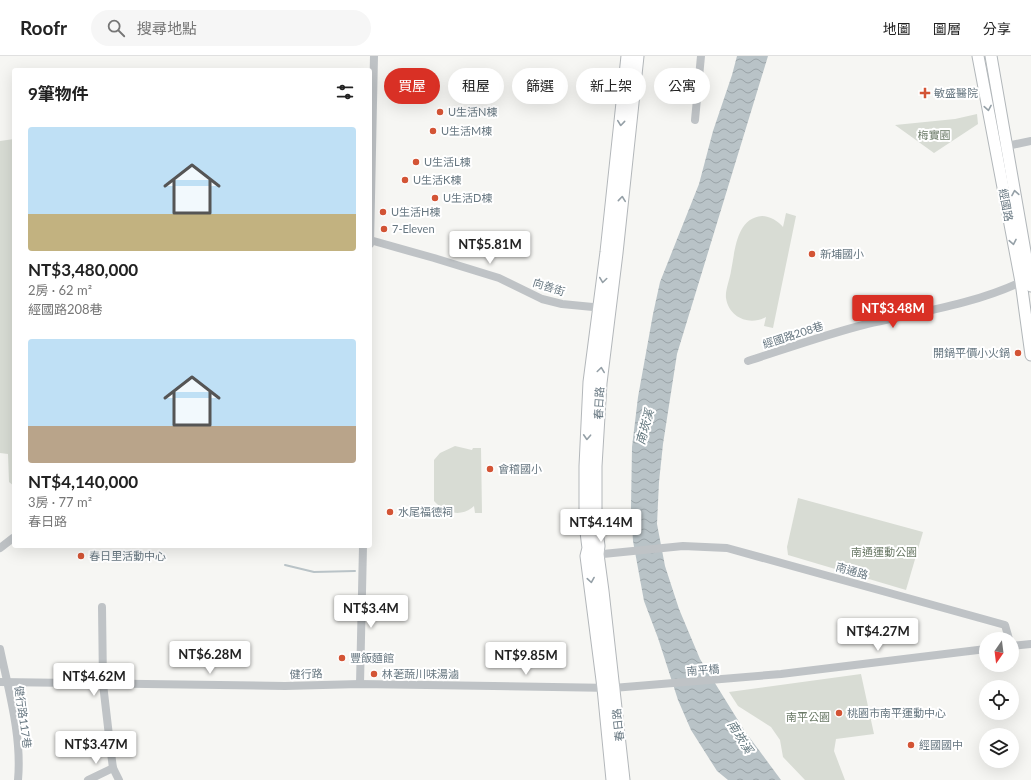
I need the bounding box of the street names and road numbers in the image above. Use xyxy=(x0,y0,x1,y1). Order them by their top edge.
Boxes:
street label: 經國路 xyxy=(997,187,1016,222)
street label: 向善街 xyxy=(531,275,567,298)
street label: 經國路208巷 xyxy=(761,319,825,350)
street label: 春日路 xyxy=(591,386,606,420)
street label: 南通路 xyxy=(834,560,870,581)
street label: 南平橋 xyxy=(686,662,720,677)
street label: 健行路 xyxy=(289,666,323,681)
street label: 健行路117巷 xyxy=(13,685,34,749)
street label: 春日路 xyxy=(609,708,626,742)

